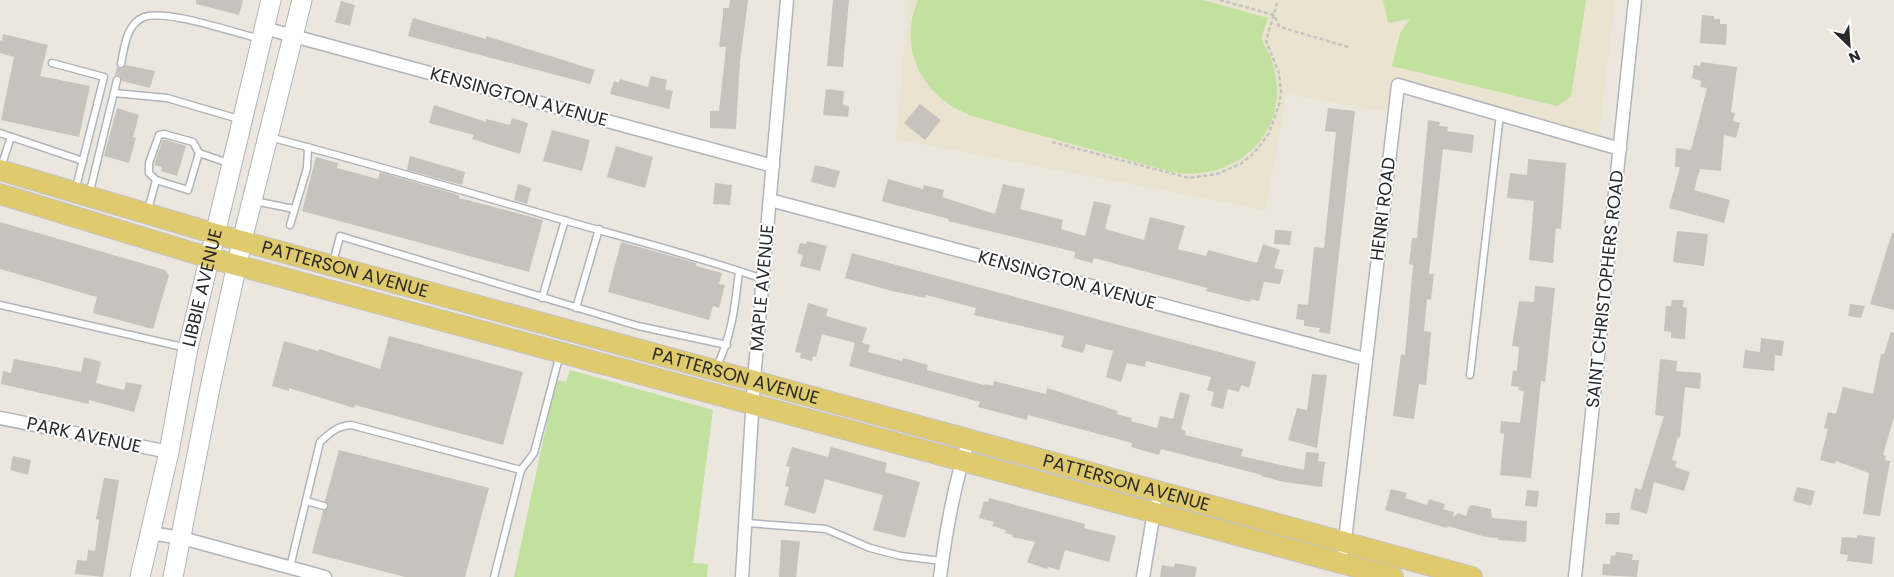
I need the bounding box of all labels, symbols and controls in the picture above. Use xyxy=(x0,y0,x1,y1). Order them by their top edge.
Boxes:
north arrow xyxy=(1824,20,1874,70)
text: N xyxy=(1845,45,1863,68)
street label: KENSINGTON AVENUE xyxy=(427,61,611,132)
street label: HENRI ROAD xyxy=(1364,156,1401,262)
street label: SAINT CHRISTOPHERS ROAD xyxy=(1580,169,1629,409)
street label: MAPLE AVENUE xyxy=(743,223,780,353)
street label: LIBBIE AVENUE xyxy=(176,226,228,349)
street label: PATTERSON AVENUE xyxy=(259,234,431,303)
street label: KENSINGTON AVENUE xyxy=(975,244,1159,315)
street label: PATTERSON AVENUE xyxy=(650,341,822,410)
street label: PARK AVENUE xyxy=(24,410,144,459)
street label: PATTERSON AVENUE xyxy=(1040,447,1213,517)

